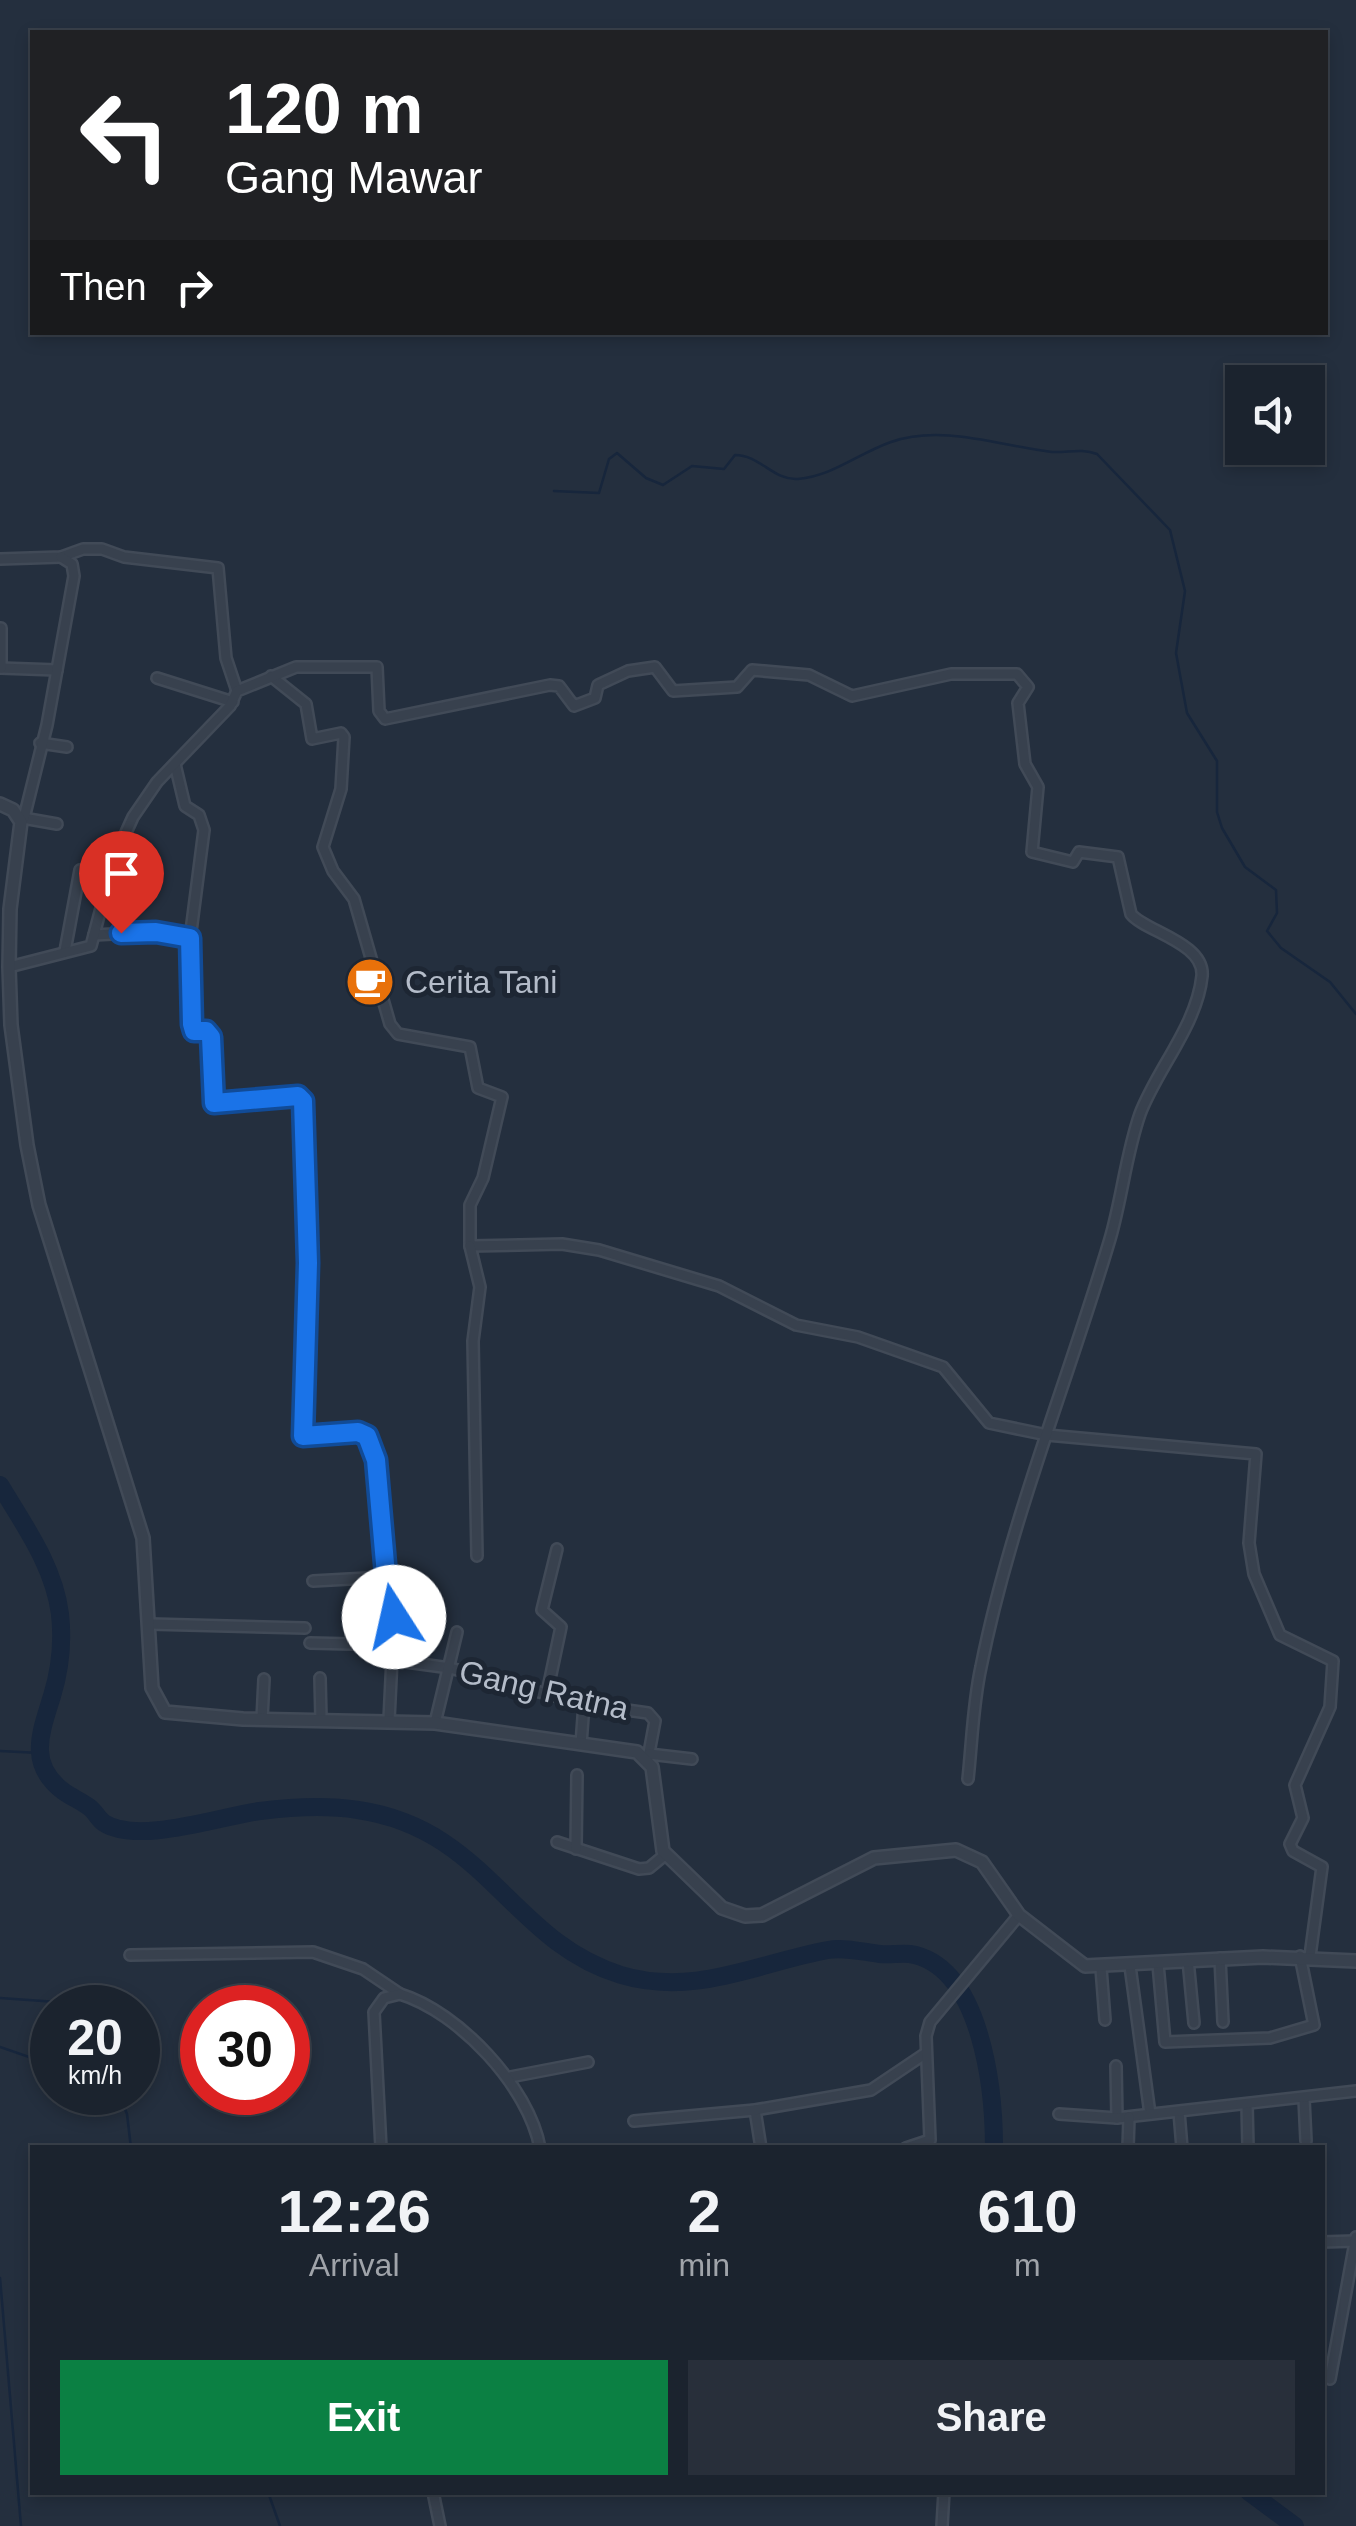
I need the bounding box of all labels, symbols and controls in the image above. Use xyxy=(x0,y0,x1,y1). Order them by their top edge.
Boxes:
icon: left xyxy=(60,70,190,200)
text: 120 m xyxy=(225,70,423,148)
text: Gang Mawar xyxy=(225,152,483,203)
icon: right xyxy=(167,260,222,315)
text: Then xyxy=(60,266,147,308)
map controls xyxy=(1225,365,1325,465)
button: sound xyxy=(1225,365,1325,465)
pin xyxy=(79,831,164,934)
icon: arrive xyxy=(94,846,149,901)
cafe icon: Cerita Tani xyxy=(344,956,396,1008)
place label: Cerita Tani xyxy=(405,964,557,1000)
position arrow xyxy=(342,1565,446,1669)
street label: Gang Ratna xyxy=(456,1653,632,1727)
speed limit sign: 30 xyxy=(180,1985,310,2115)
text: 20 xyxy=(67,2010,123,2066)
text: km/h xyxy=(68,2061,122,2089)
text: 12:26 xyxy=(277,2178,431,2245)
text: 2 xyxy=(687,2178,721,2245)
text: 610 xyxy=(977,2178,1078,2245)
text: Arrival xyxy=(309,2247,400,2283)
text: min xyxy=(678,2247,730,2283)
text: m xyxy=(1014,2247,1041,2283)
button: Exit xyxy=(60,2360,668,2475)
button: Share xyxy=(688,2360,1295,2475)

